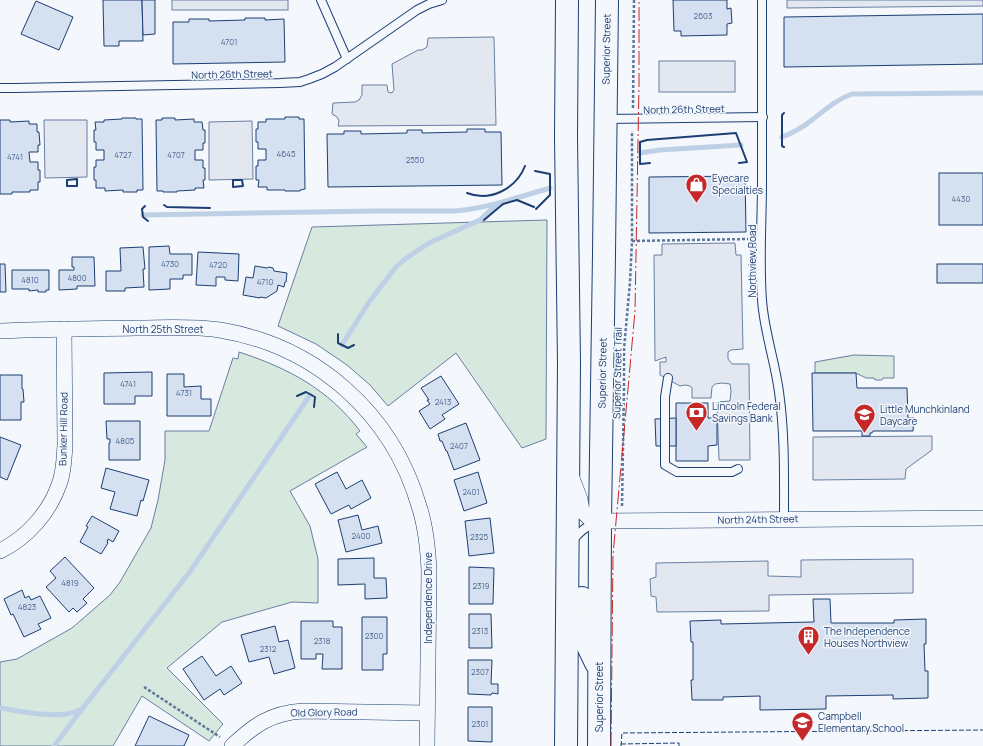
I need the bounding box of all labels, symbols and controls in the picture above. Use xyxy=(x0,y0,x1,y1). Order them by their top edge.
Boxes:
house number: 2603 xyxy=(694,10,712,21)
street label: Superior Street xyxy=(598,14,614,84)
house number: 4701 xyxy=(221,36,237,47)
street label: North 26th Street xyxy=(191,66,273,82)
street label: North 26th Street xyxy=(643,101,725,117)
house number: 4645 xyxy=(276,148,296,159)
house number: 4727 xyxy=(114,149,132,160)
house number: 4707 xyxy=(167,149,185,160)
house number: 4741 xyxy=(7,151,23,162)
house number: 2550 xyxy=(406,154,424,165)
shop icon: Eyecare Specialties xyxy=(684,171,710,204)
place label: Eyecare Specialties xyxy=(712,171,763,197)
house number: 4430 xyxy=(952,193,971,204)
street label: Northview Road xyxy=(745,225,759,297)
house number: 4730 xyxy=(161,258,179,269)
house number: 4720 xyxy=(209,259,227,270)
house number: 4800 xyxy=(67,272,87,283)
house number: 4810 xyxy=(21,274,39,285)
house number: 4710 xyxy=(257,276,273,287)
street label: North 25th Street xyxy=(122,322,204,336)
street label: Superior Street Trail xyxy=(609,327,625,419)
street label: Superior Street xyxy=(594,338,610,408)
house number: 4741 xyxy=(120,378,136,389)
house number: 4731 xyxy=(176,387,192,398)
street label: Bunker Hill Road xyxy=(55,392,71,466)
house number: 2413 xyxy=(435,396,451,407)
bank icon: Lincoln Federal Savings Bank xyxy=(684,399,710,432)
place label: Lincoln Federal Savings Bank xyxy=(712,399,781,425)
school or university icon: Little Munchkinland Daycare xyxy=(852,402,878,435)
place label: Little Munchkinland Daycare xyxy=(880,402,970,428)
house number: 4805 xyxy=(116,435,135,446)
house number: 2407 xyxy=(450,440,468,451)
house number: 2401 xyxy=(462,486,480,497)
street label: North 24th Street xyxy=(717,511,799,527)
house number: 2400 xyxy=(352,530,371,541)
house number: 2325 xyxy=(470,531,488,542)
street label: Independence Drive xyxy=(421,552,435,644)
house number: 4819 xyxy=(61,577,79,588)
house number: 2319 xyxy=(472,580,490,591)
house number: 4823 xyxy=(18,601,36,612)
building icon: The Independence Houses Northview xyxy=(796,624,822,657)
place label: The Independence Houses Northview xyxy=(824,624,910,650)
house number: 2313 xyxy=(472,625,488,636)
house number: 2300 xyxy=(365,630,383,641)
house number: 2318 xyxy=(314,635,331,646)
house number: 2312 xyxy=(260,643,277,654)
street label: Superior Street xyxy=(592,662,606,732)
house number: 2307 xyxy=(471,666,489,677)
street label: Old Glory Road xyxy=(290,704,358,720)
school or university icon: Campbell Elementary School xyxy=(790,709,816,742)
place label: Campbell Elementary School xyxy=(818,709,904,735)
house number: 2301 xyxy=(472,718,488,729)

